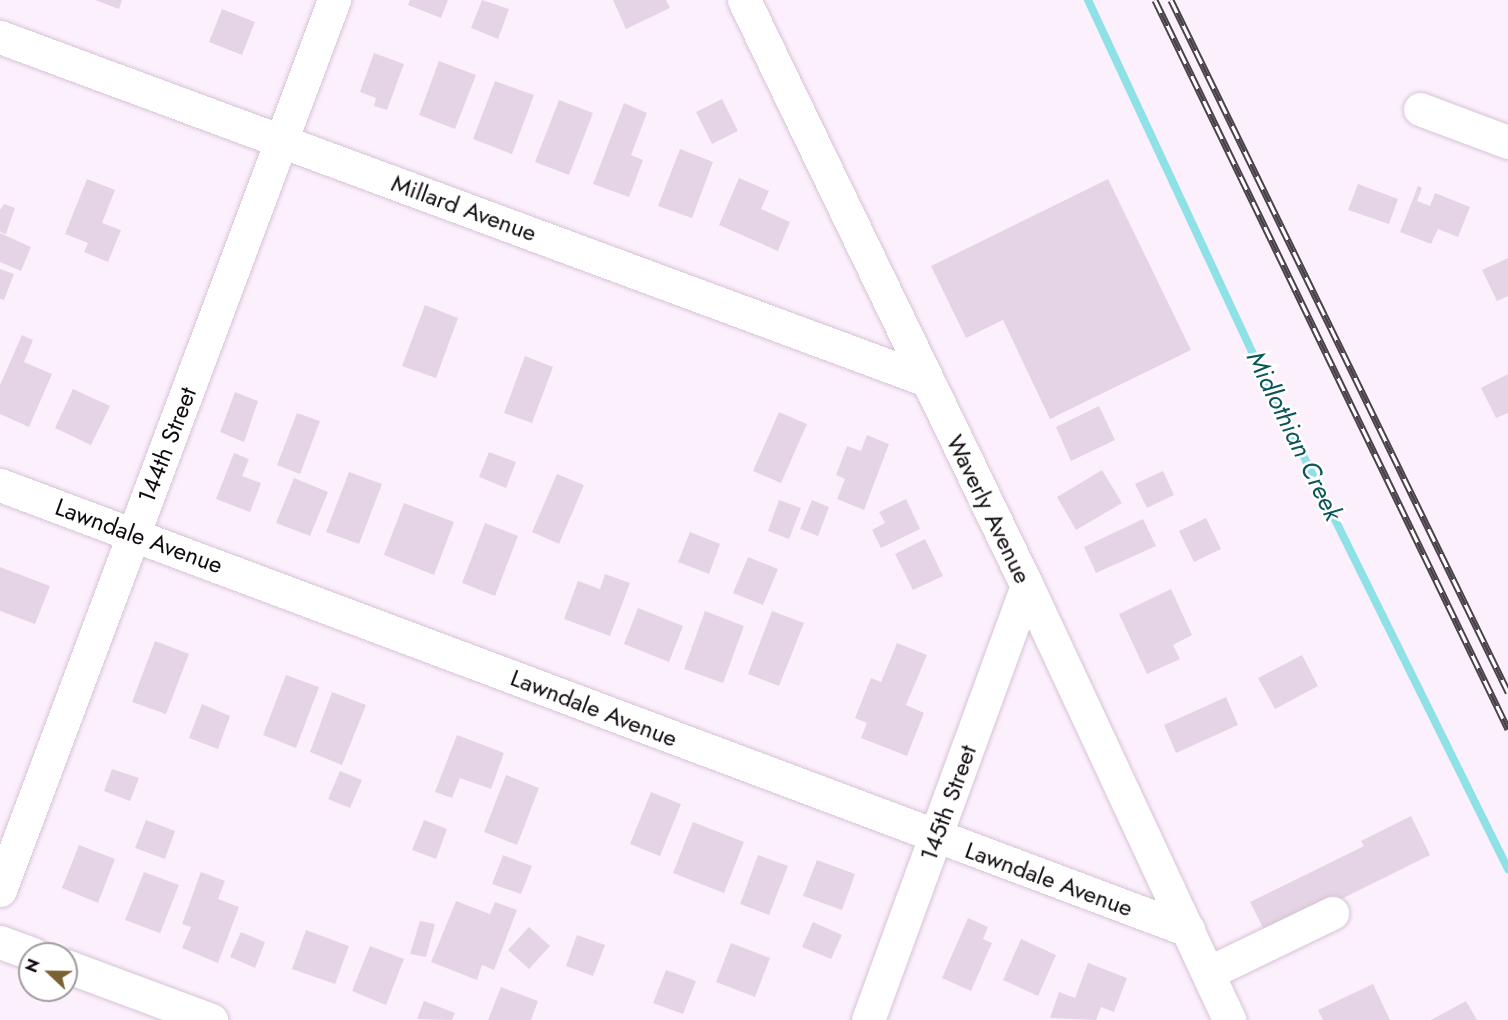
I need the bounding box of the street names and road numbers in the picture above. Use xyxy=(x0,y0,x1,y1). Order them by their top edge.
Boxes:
street label: Millard Avenue xyxy=(388,168,540,248)
street label: 144th Street xyxy=(132,383,202,507)
street label: Waverly Avenue xyxy=(941,430,1037,588)
street label: Lawndale Avenue xyxy=(51,492,227,580)
street label: Lawndale Avenue xyxy=(507,663,681,753)
street label: 145th Street xyxy=(914,741,982,865)
street label: Lawndale Avenue xyxy=(961,835,1137,923)

